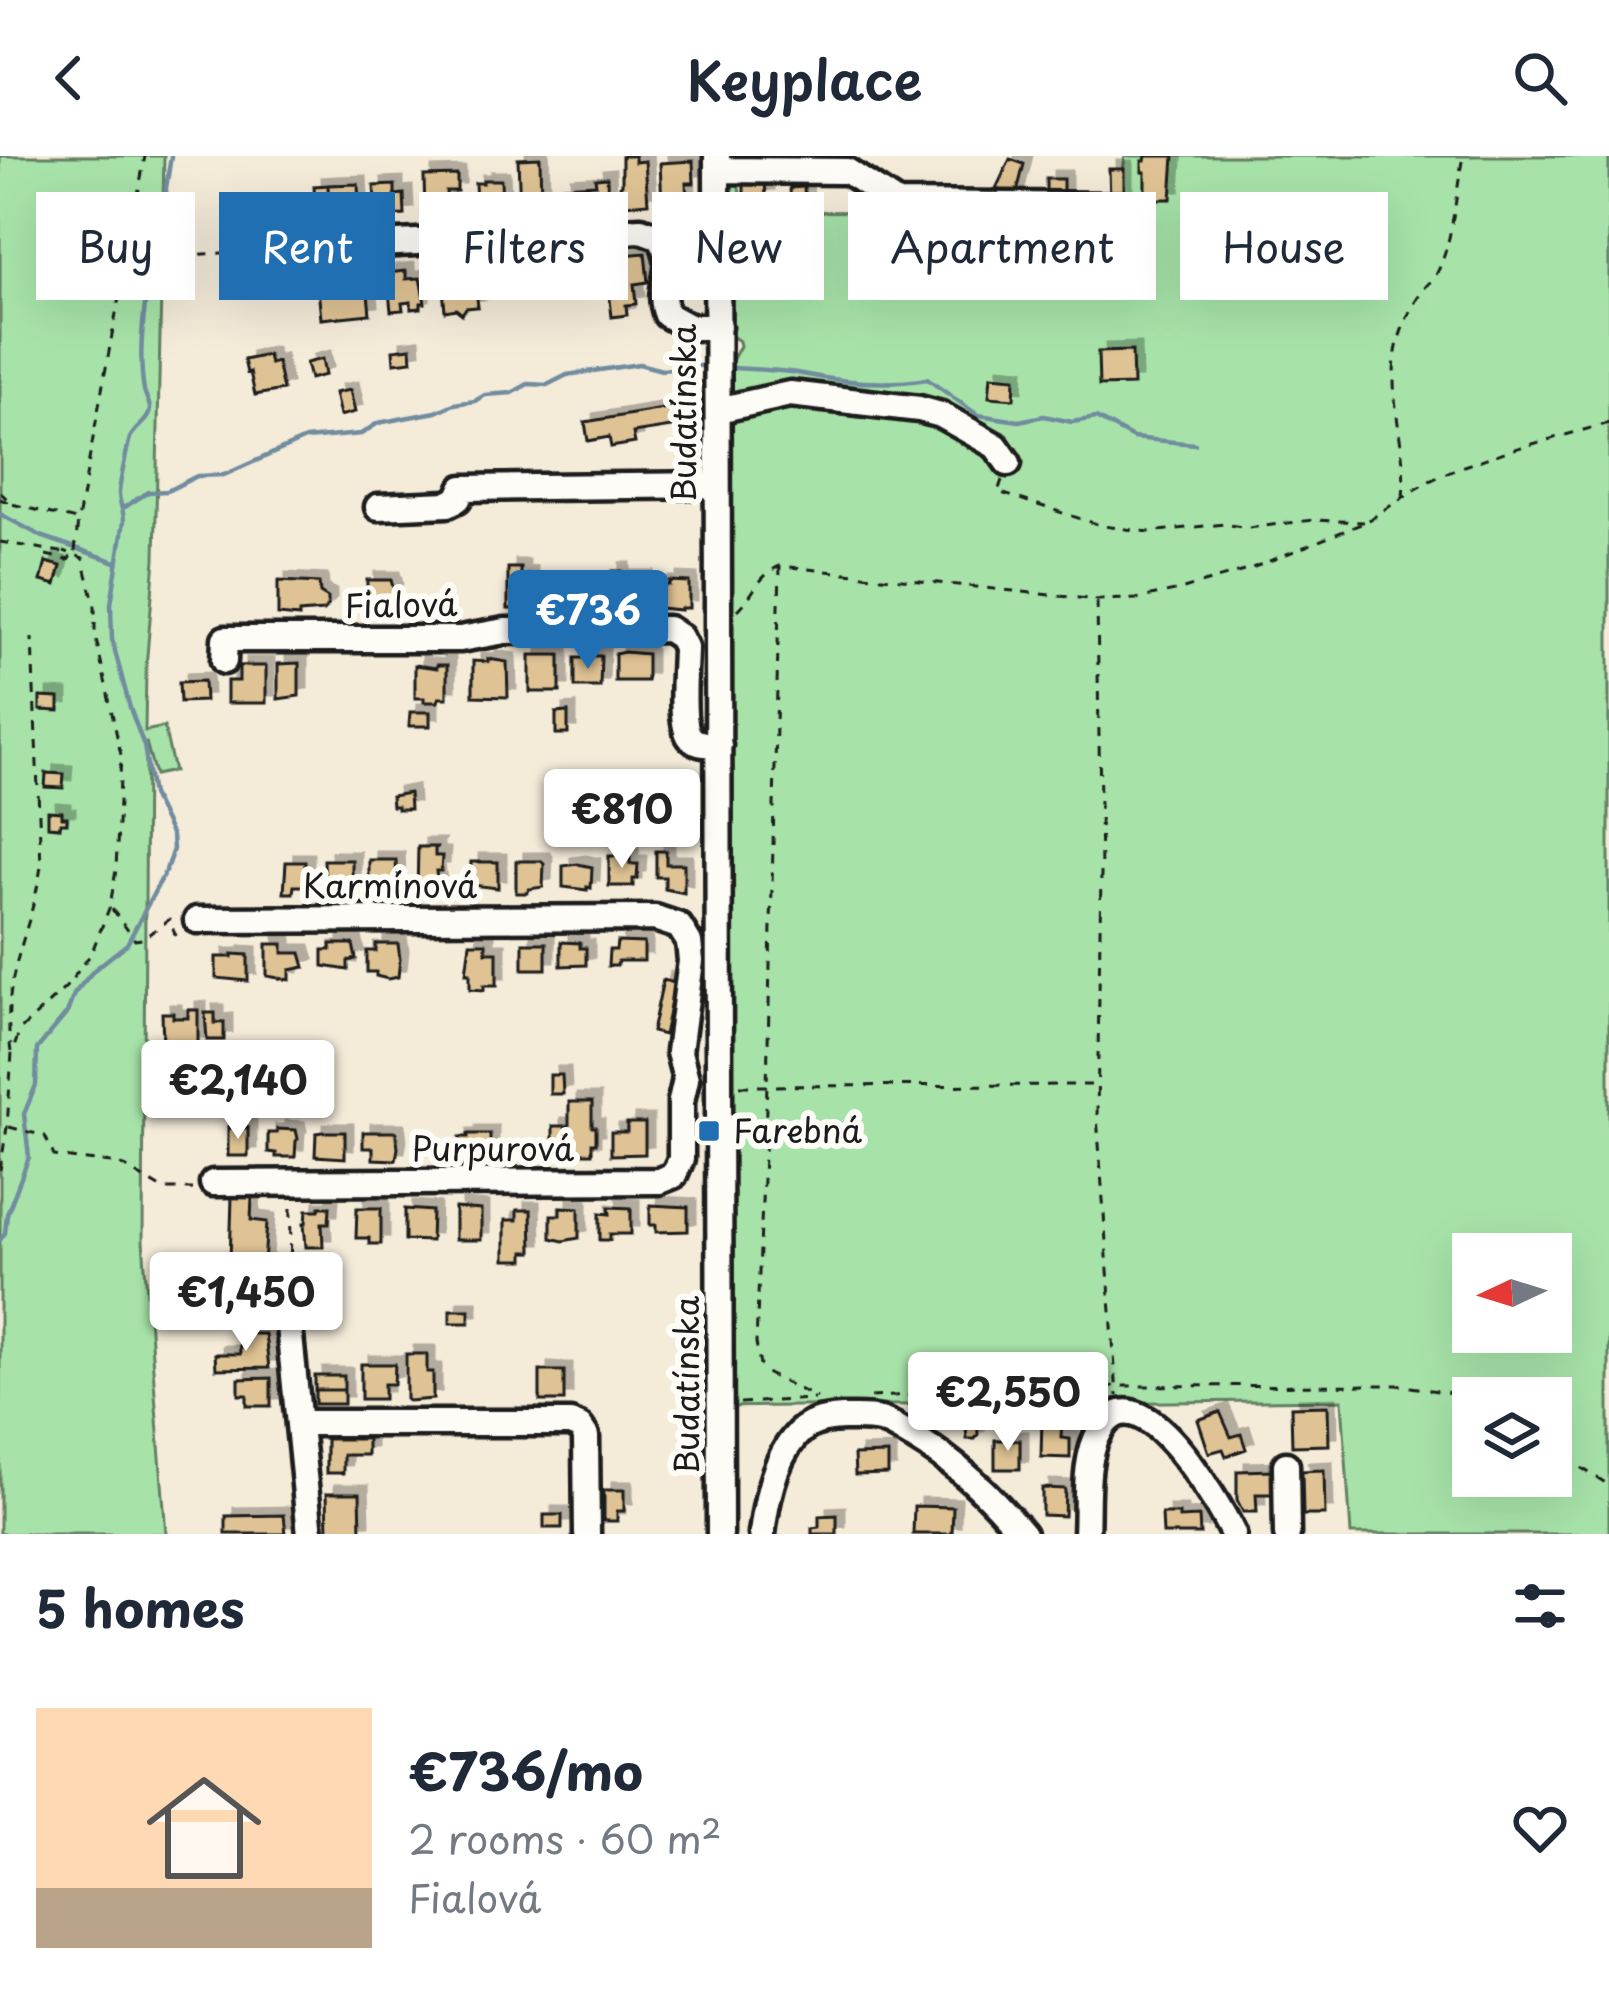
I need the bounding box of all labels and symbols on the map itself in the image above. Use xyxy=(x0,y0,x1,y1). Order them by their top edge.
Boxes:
street label: Budatínska xyxy=(657,323,707,502)
pin: €736 xyxy=(517,570,659,672)
street label: Fialová xyxy=(344,577,459,629)
pin: €810 xyxy=(551,769,693,871)
street label: Karmínová xyxy=(303,859,478,909)
pin: €2,140 xyxy=(140,1040,336,1142)
place label: Farebná xyxy=(733,1104,863,1154)
marker: Farebná xyxy=(696,1118,722,1144)
street label: Purpurová xyxy=(412,1122,575,1172)
north arrow xyxy=(1452,1233,1572,1353)
pin: €1,450 xyxy=(148,1252,344,1354)
street label: Budatínska xyxy=(660,1295,710,1474)
pin: €2,550 xyxy=(910,1352,1106,1454)

